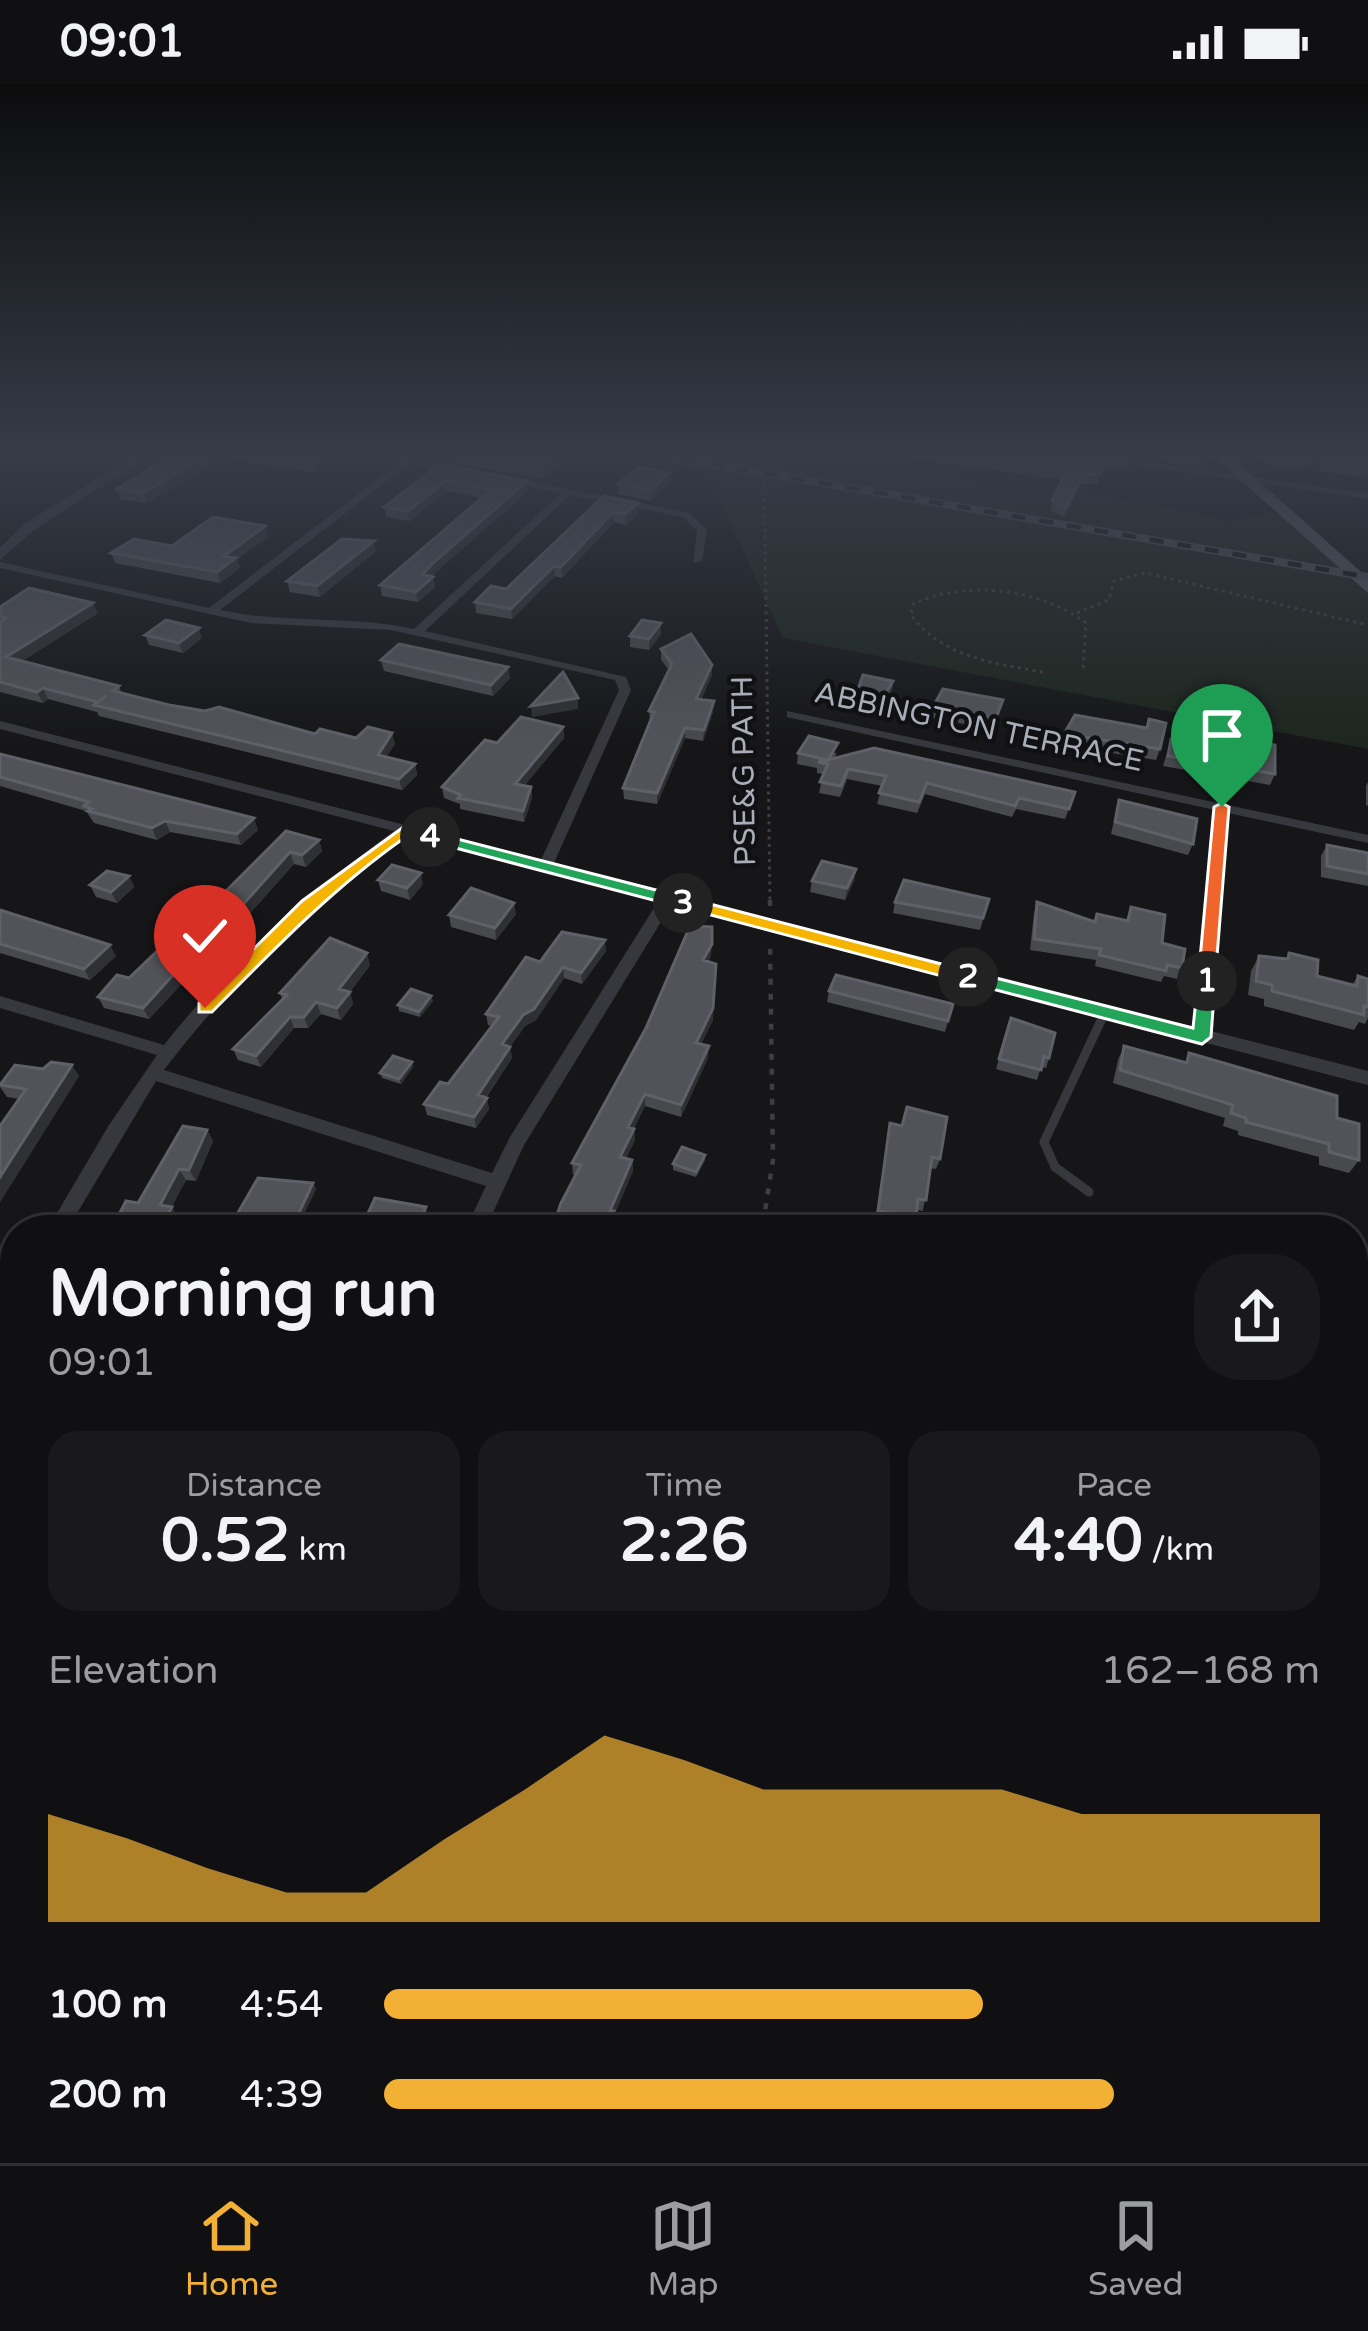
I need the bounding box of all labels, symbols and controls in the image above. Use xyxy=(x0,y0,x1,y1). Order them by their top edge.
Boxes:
text: 09:01 xyxy=(60,15,185,69)
street label: ABBINGTON TERRACE xyxy=(811,674,1147,780)
street label: PSE&G PATH xyxy=(724,676,764,866)
pin xyxy=(1171,684,1273,807)
icon: arrive xyxy=(1189,702,1255,768)
pin: 4 xyxy=(400,807,460,867)
text: 4 xyxy=(420,817,440,856)
pin: 3 xyxy=(653,873,713,933)
text: 3 xyxy=(673,883,693,922)
pin xyxy=(154,885,256,1008)
icon: check xyxy=(172,903,238,969)
pin: 2 xyxy=(938,947,998,1007)
pin: 1 xyxy=(1177,951,1237,1011)
text: 2 xyxy=(958,957,978,996)
text: 1 xyxy=(1197,961,1217,1000)
text: Morning run xyxy=(48,1254,438,1334)
button: share xyxy=(1194,1254,1320,1380)
text: 09:01 xyxy=(48,1339,156,1386)
text: Distance xyxy=(186,1466,322,1505)
text: Time xyxy=(646,1466,722,1505)
text: Pace xyxy=(1076,1466,1152,1505)
text: 0.52 xyxy=(161,1505,290,1577)
text: 2:26 xyxy=(620,1505,748,1577)
text: 4:40 xyxy=(1014,1505,1143,1577)
text: km xyxy=(290,1530,347,1569)
text: /km xyxy=(1143,1530,1214,1569)
text: Elevation xyxy=(48,1647,218,1694)
text: 162–168 m xyxy=(1100,1647,1320,1694)
text: 100 m xyxy=(48,1981,167,2028)
text: 4:54 xyxy=(240,1981,324,2028)
text: 200 m xyxy=(48,2071,167,2118)
text: 4:39 xyxy=(240,2071,324,2118)
tab: Home xyxy=(185,2193,278,2304)
tab: Map xyxy=(647,2193,719,2304)
tab: Saved xyxy=(1088,2193,1183,2304)

